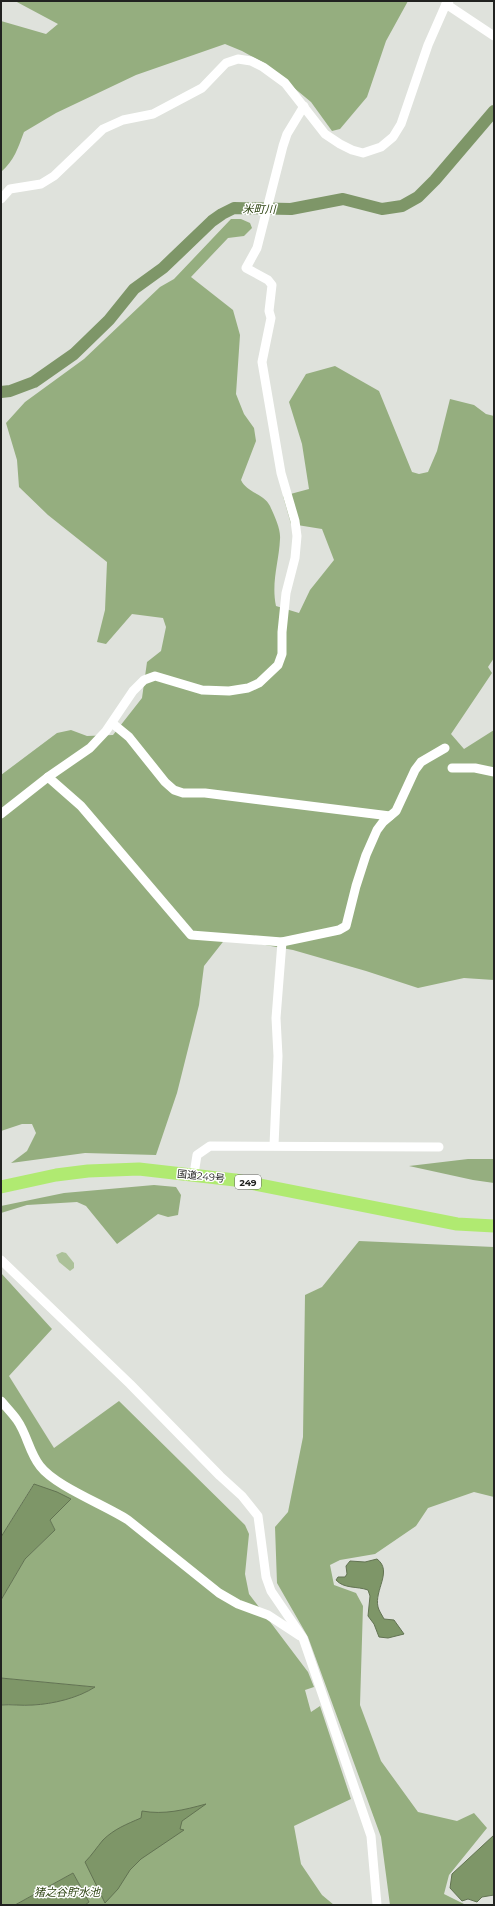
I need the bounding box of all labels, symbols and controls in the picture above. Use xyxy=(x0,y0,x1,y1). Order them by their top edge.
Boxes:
water label: 米町川 xyxy=(242,202,277,216)
street label: 国道249号 xyxy=(176,1167,226,1185)
road number: 249 xyxy=(235,1175,261,1189)
water label: 猪之谷貯水池 xyxy=(34,1885,101,1899)

